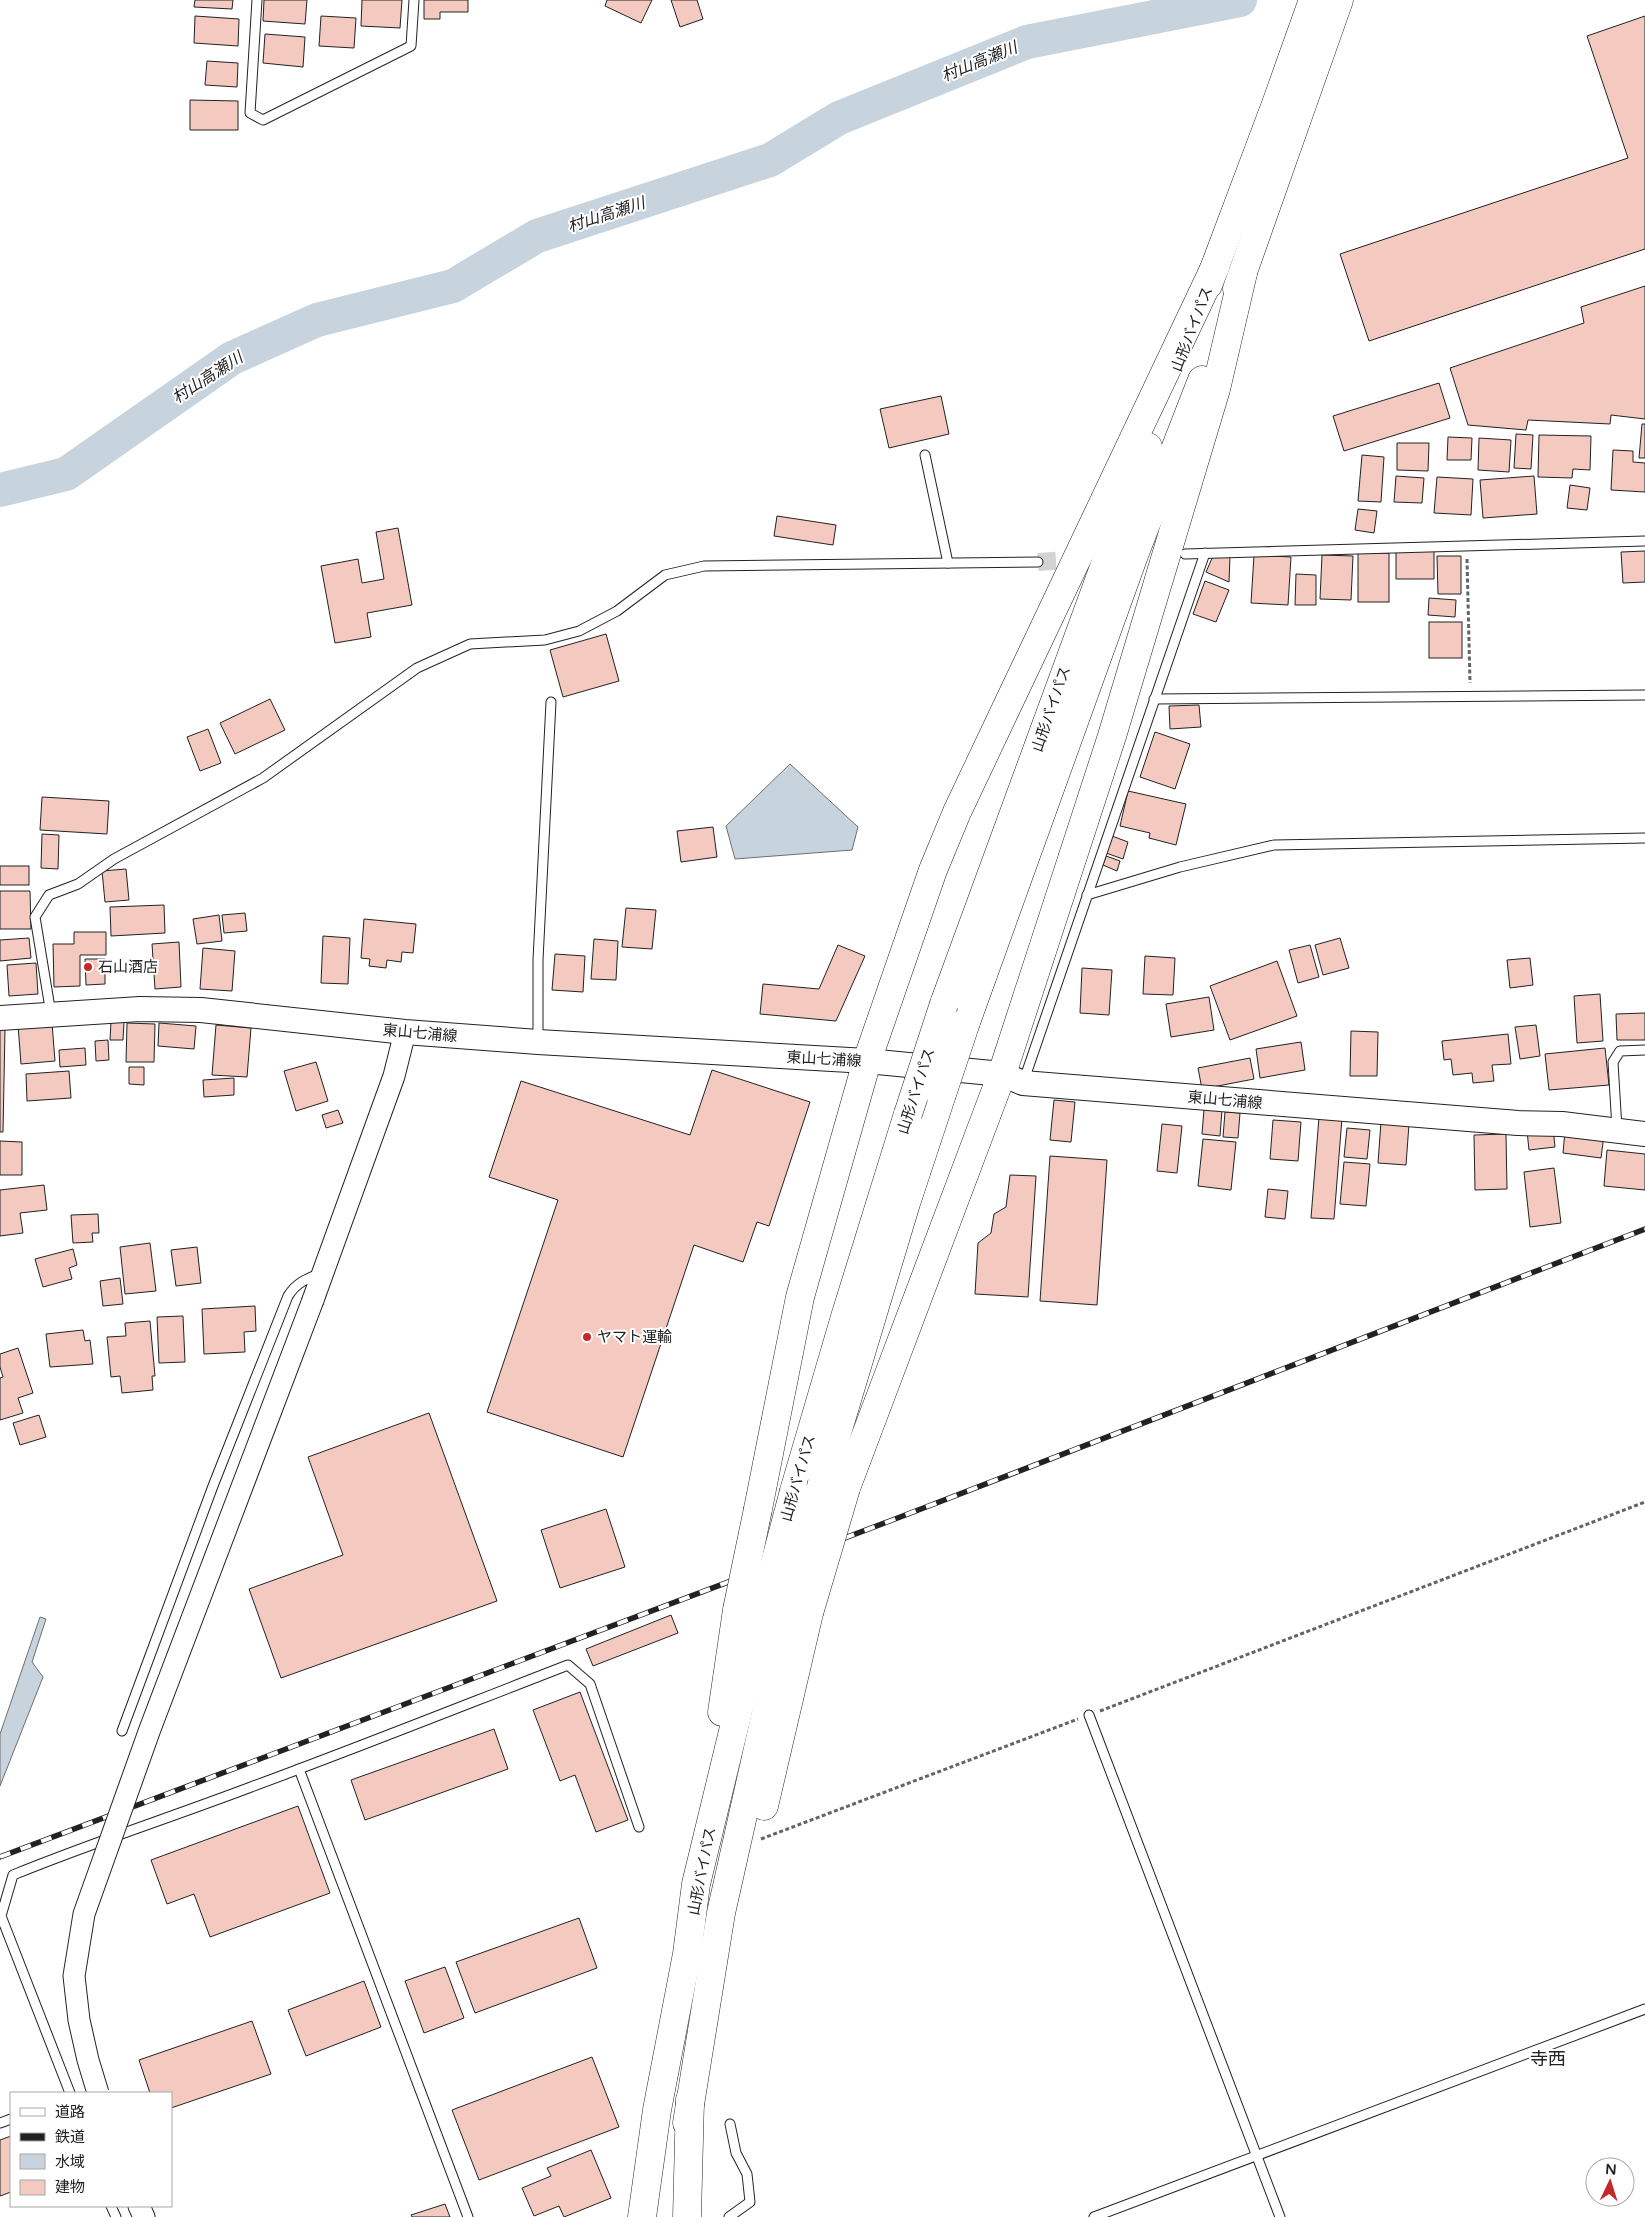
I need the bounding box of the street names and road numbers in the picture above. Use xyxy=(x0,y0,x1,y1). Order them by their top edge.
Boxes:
street label: 山形バイパス xyxy=(1168,284,1216,374)
street label: 山形バイパス xyxy=(1028,664,1074,754)
street label: 東山七浦線 xyxy=(382,1021,458,1045)
street label: 山形バイパス xyxy=(894,1046,938,1136)
street label: 東山七浦線 xyxy=(786,1048,862,1070)
street label: 東山七浦線 xyxy=(1187,1088,1263,1112)
street label: 山形バイパス xyxy=(777,1432,819,1524)
street label: 山形バイパス xyxy=(685,1825,719,1917)

